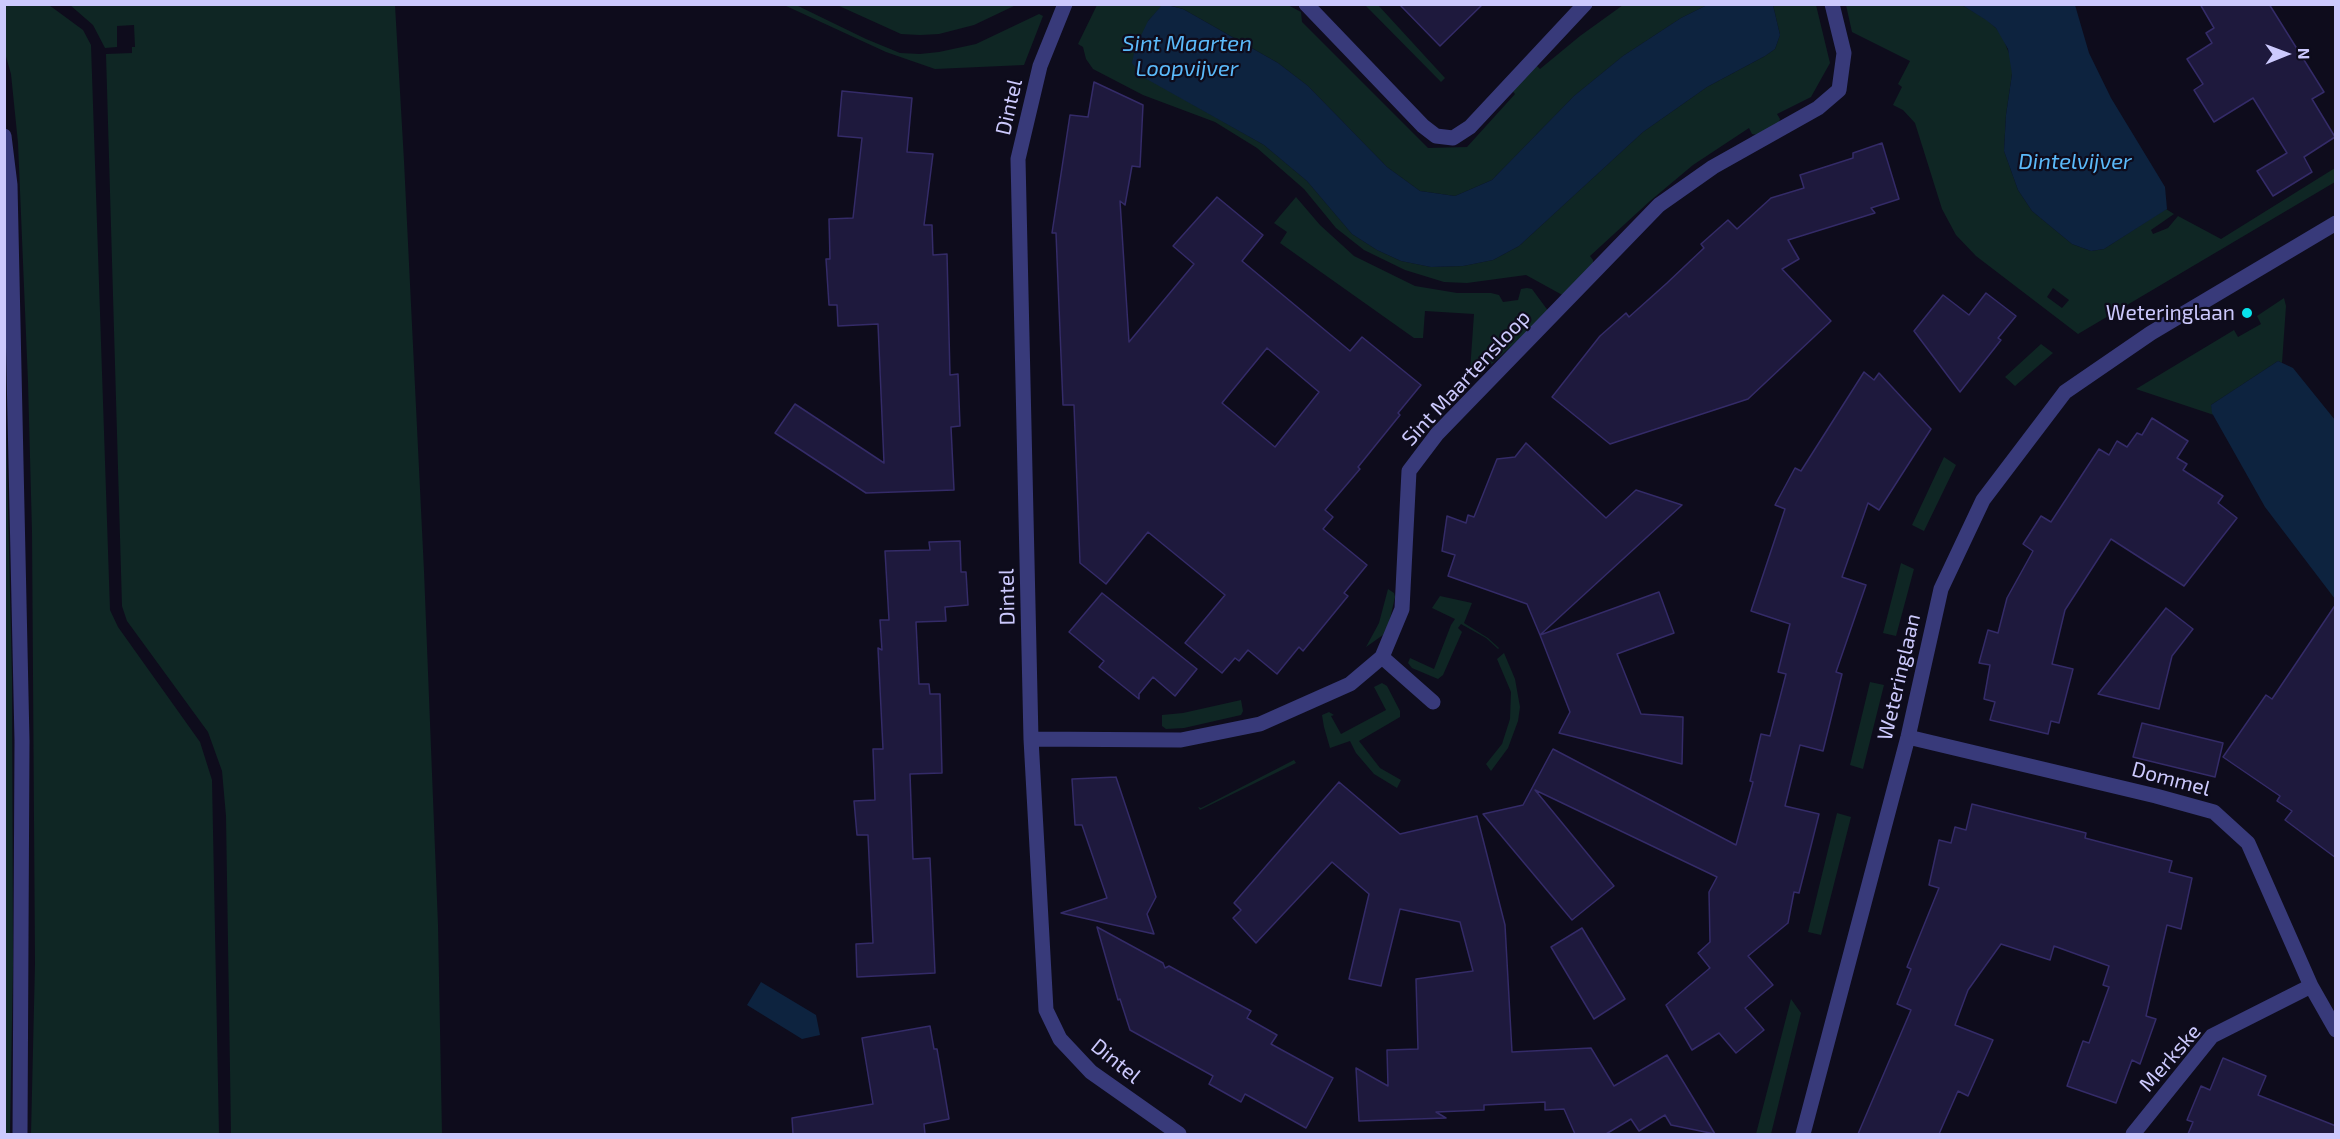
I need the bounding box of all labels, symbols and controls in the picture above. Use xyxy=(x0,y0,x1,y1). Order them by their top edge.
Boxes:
north arrow xyxy=(2256,24,2316,84)
water label: Sint Maarten Loopvijver xyxy=(1122,31,1252,82)
text: N xyxy=(2295,48,2314,60)
street label: Dintel xyxy=(990,76,1028,138)
water label: Dintelvijver xyxy=(2018,149,2132,175)
place label: Weteringlaan xyxy=(2106,300,2235,326)
street label: Sint Maartensloop xyxy=(1397,305,1535,451)
marker: Weteringlaan xyxy=(2240,306,2254,320)
street label: Dintel xyxy=(994,568,1020,626)
street label: Weteringlaan xyxy=(1872,611,1926,743)
street label: Dommel xyxy=(2129,756,2213,802)
street label: Merkske xyxy=(2134,1019,2206,1097)
street label: Dintel xyxy=(1086,1033,1146,1089)

